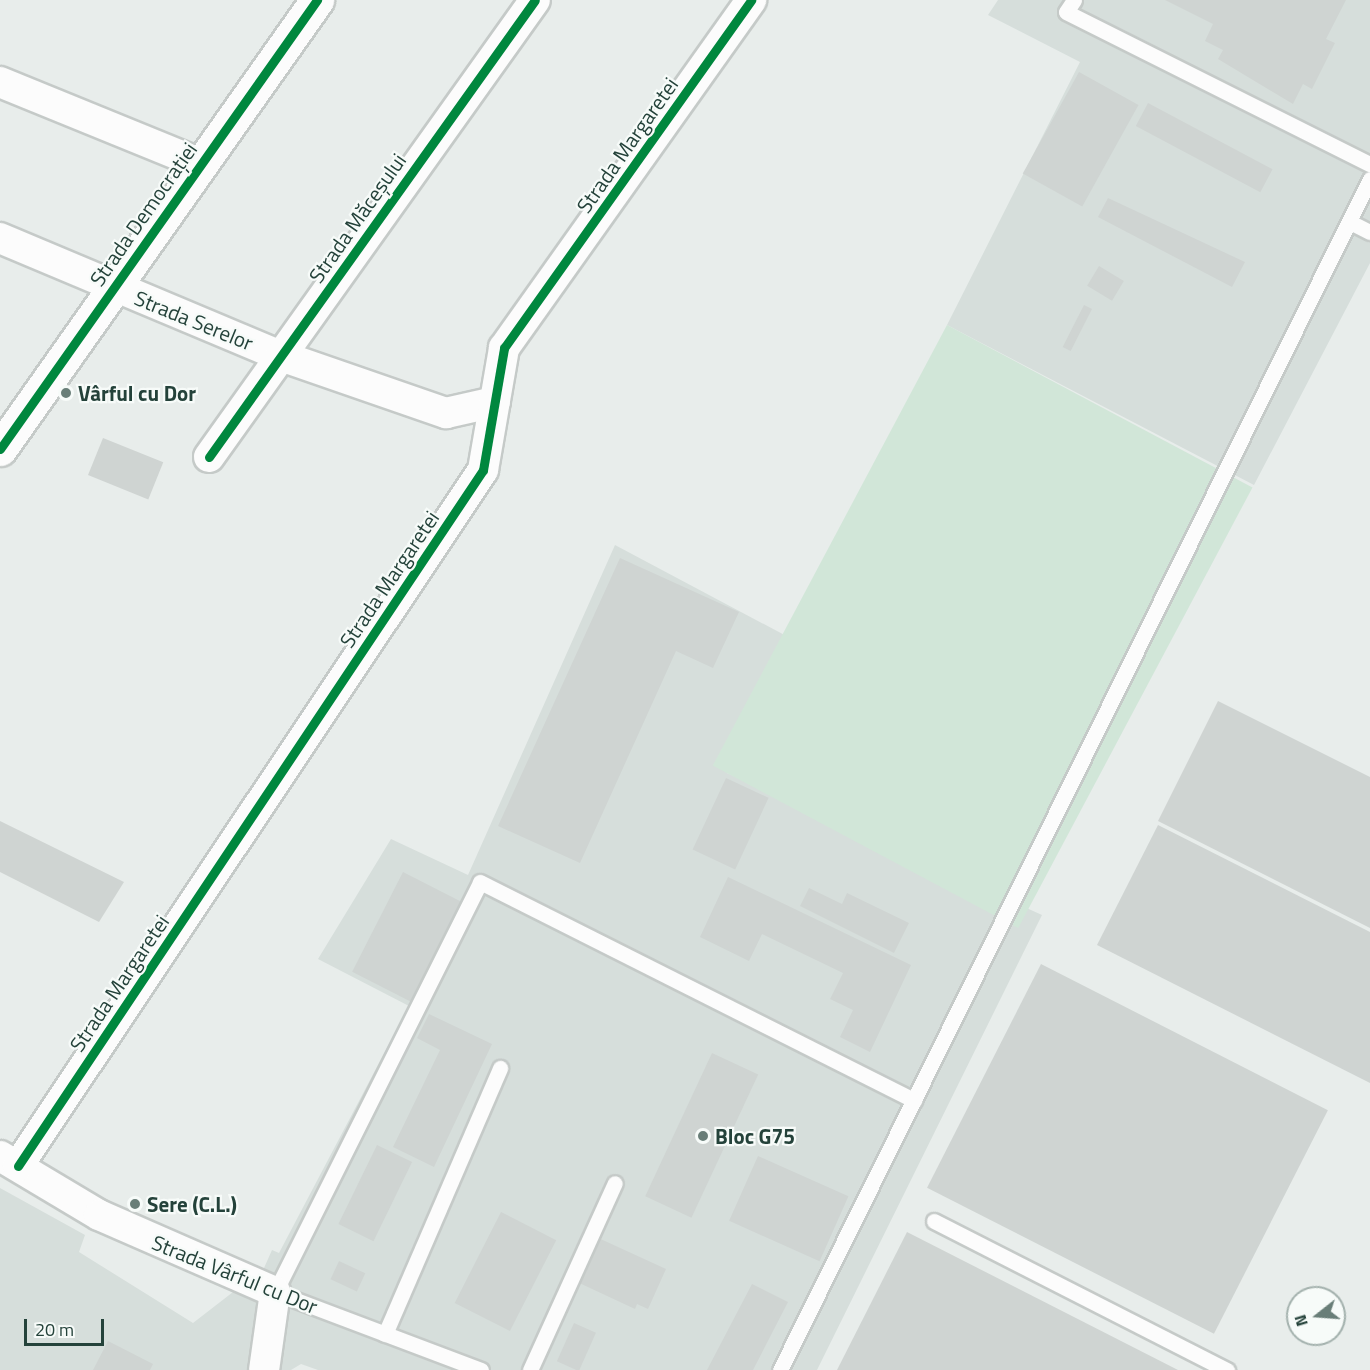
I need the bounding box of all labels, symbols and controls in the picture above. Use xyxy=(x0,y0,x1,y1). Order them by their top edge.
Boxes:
street label: Strada Margaretei xyxy=(571,72,683,218)
street label: Strada Democrației xyxy=(84,137,202,291)
street label: Strada Măceșului xyxy=(303,149,411,287)
street label: Strada Serelor xyxy=(131,285,257,355)
place label: Vârful cu Dor xyxy=(78,380,196,406)
marker: Vârful cu Dor xyxy=(59,386,73,400)
street label: Strada Margaretei xyxy=(334,506,444,652)
street label: Strada Margaretei xyxy=(64,910,174,1056)
place label: Bloc G75 xyxy=(715,1123,795,1149)
marker: Bloc G75 xyxy=(696,1129,710,1143)
place label: Sere (C.L.) xyxy=(147,1191,237,1217)
marker: Sere (C.L.) xyxy=(128,1197,142,1211)
street label: Strada Vârful cu Dor xyxy=(148,1229,322,1319)
north arrow xyxy=(1286,1286,1346,1346)
scale bar xyxy=(27,1307,106,1345)
text: N xyxy=(1288,1312,1314,1329)
text: 20 m xyxy=(35,1316,74,1343)

